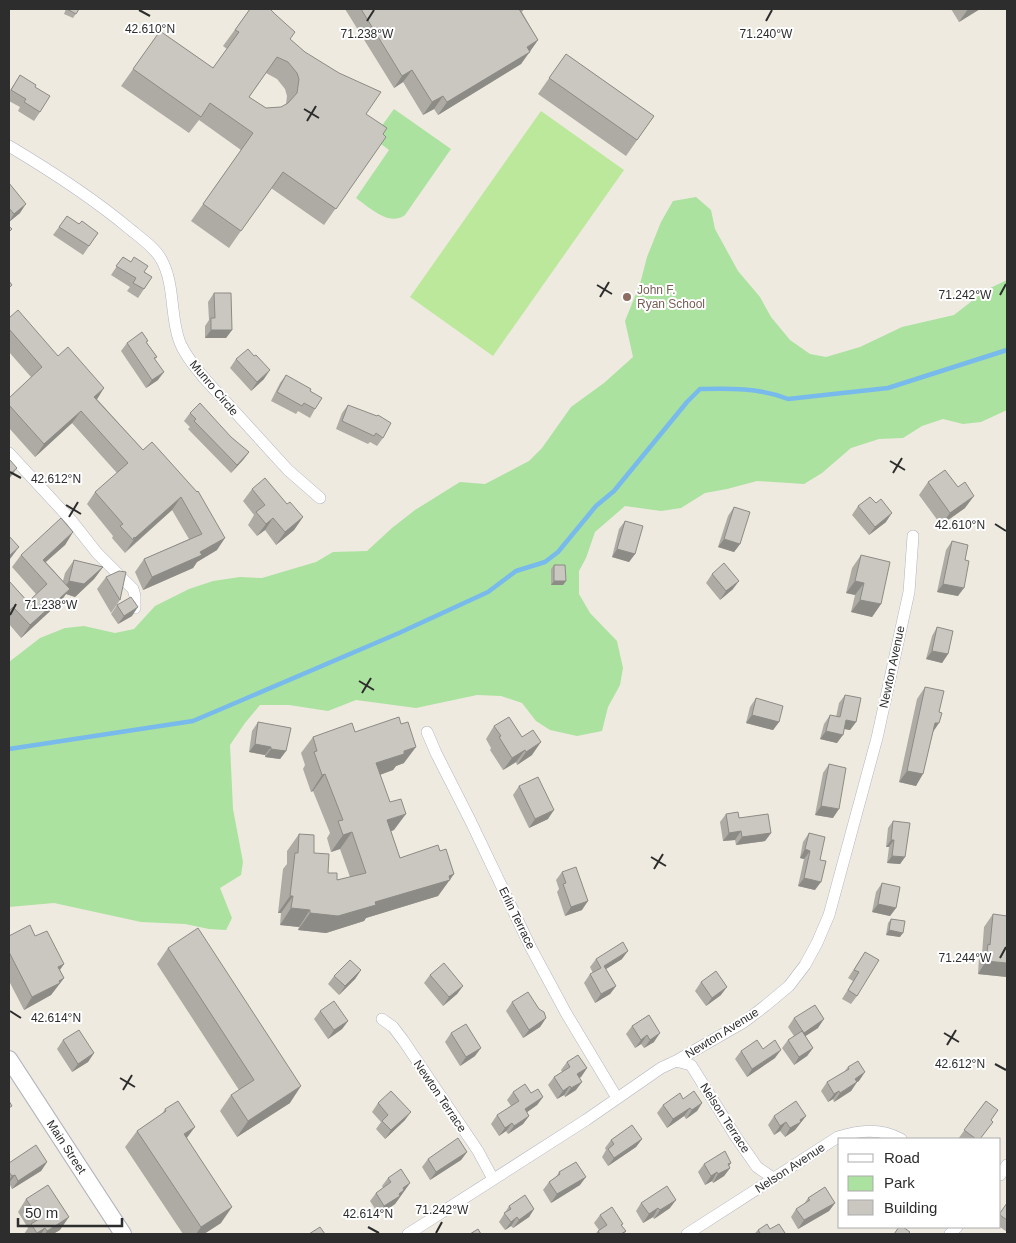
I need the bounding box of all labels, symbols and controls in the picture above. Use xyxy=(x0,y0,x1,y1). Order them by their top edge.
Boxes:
text: 42.610°N xyxy=(125,22,175,36)
text: 71.238°W xyxy=(341,27,394,41)
text: 71.240°W xyxy=(740,27,793,41)
place label: John F. Ryan School xyxy=(637,283,705,311)
text: 71.242°W xyxy=(939,288,992,302)
marker: John F. Ryan School xyxy=(621,291,633,303)
street label: Munro Circle xyxy=(187,357,241,419)
text: 42.612°N xyxy=(31,472,81,486)
text: 42.610°N xyxy=(935,518,985,532)
text: 71.238°W xyxy=(25,598,78,612)
street label: Newton Avenue xyxy=(876,624,908,709)
street label: Erlin Terrace xyxy=(496,885,538,952)
text: 71.244°W xyxy=(939,951,992,965)
street label: Newton Avenue xyxy=(683,1005,762,1061)
text: 42.614°N xyxy=(31,1011,81,1025)
street label: Newton Terrace xyxy=(411,1057,469,1135)
text: 42.612°N xyxy=(935,1057,985,1071)
street label: Nelson Terrace xyxy=(697,1080,753,1156)
street label: Main Street xyxy=(44,1117,89,1177)
legend xyxy=(838,1138,1001,1228)
street label: Nelson Avenue xyxy=(752,1140,828,1196)
text: Road xyxy=(884,1149,920,1166)
text: Park xyxy=(884,1174,915,1191)
scale bar xyxy=(18,1196,121,1228)
text: Building xyxy=(884,1199,937,1216)
text: 71.242°W xyxy=(416,1203,469,1217)
text: 50 m xyxy=(25,1204,58,1221)
text: 42.614°N xyxy=(343,1207,393,1221)

